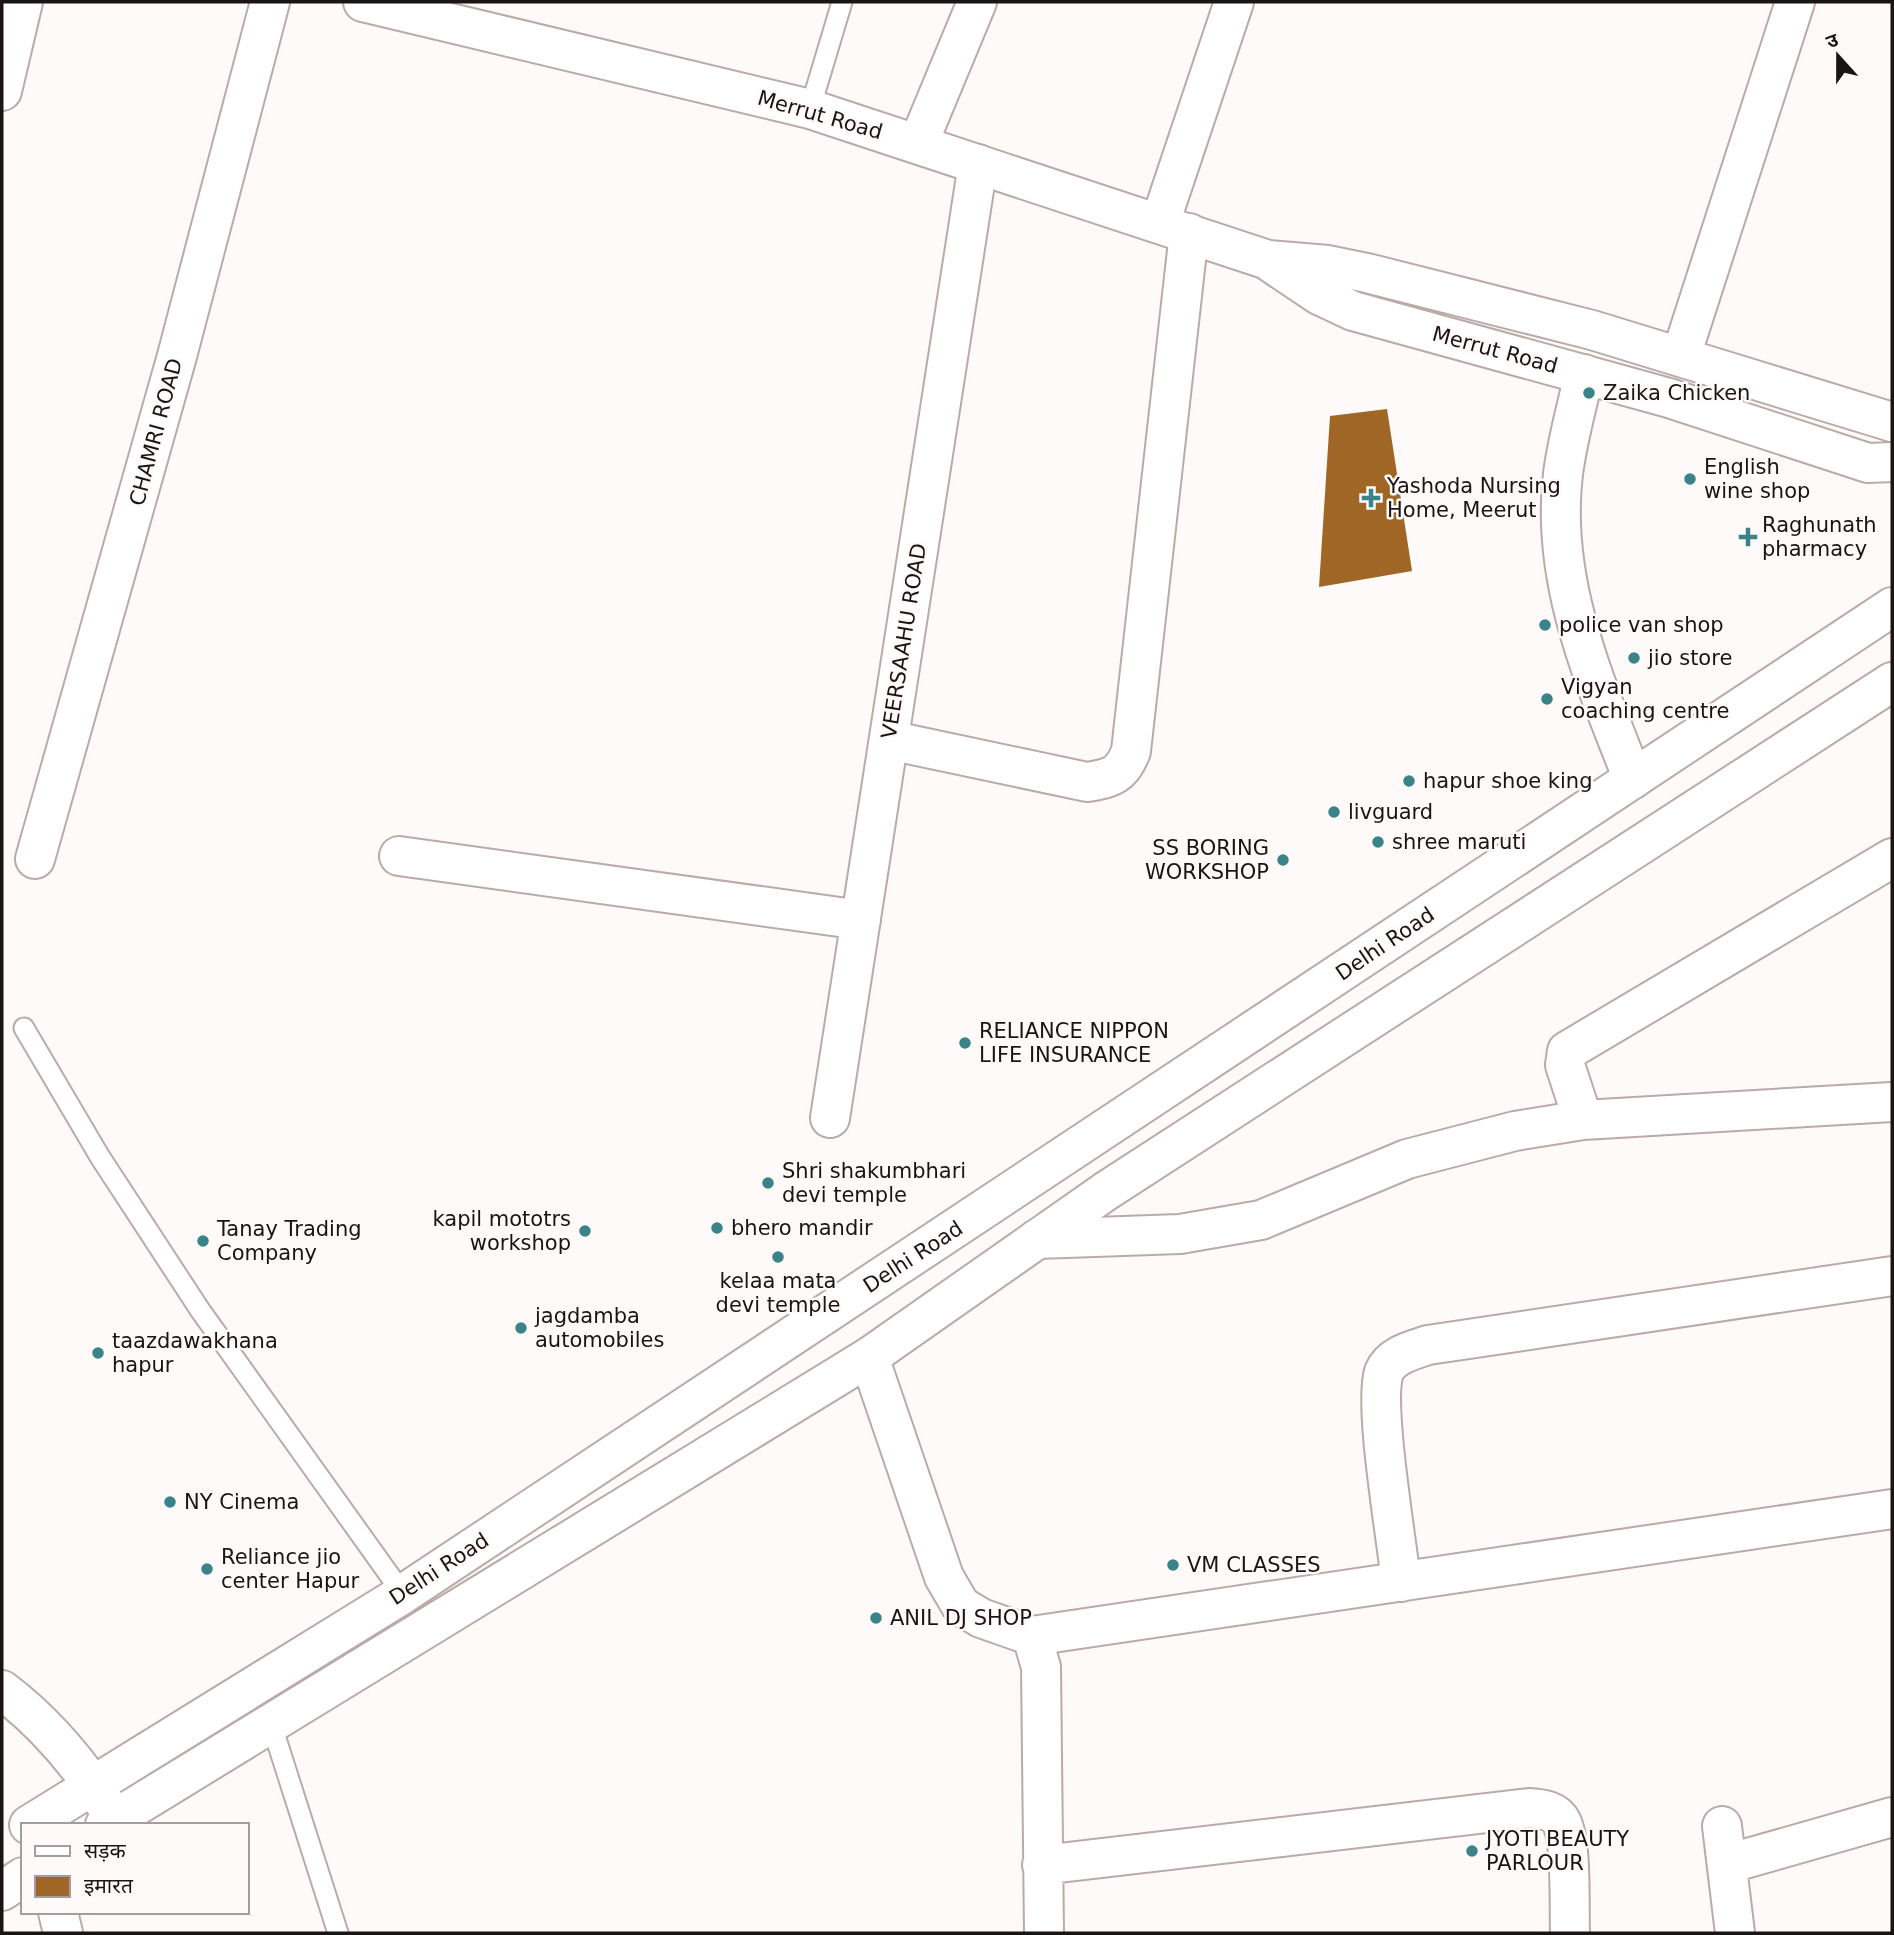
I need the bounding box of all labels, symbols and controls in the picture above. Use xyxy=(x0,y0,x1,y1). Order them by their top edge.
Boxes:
north arrow xyxy=(1803,21,1873,91)
text: उ xyxy=(1823,28,1842,52)
street label: Merrut Road xyxy=(755,86,885,144)
street label: Merrut Road xyxy=(1430,322,1560,378)
street label: CHAMRI ROAD xyxy=(125,356,187,508)
place label: Zaika Chicken xyxy=(1603,381,1750,405)
marker: Zaika Chicken xyxy=(1581,385,1597,401)
place label: English wine shop xyxy=(1704,455,1810,503)
marker: English wine shop xyxy=(1682,471,1698,487)
place label: Yashoda Nursing Home, Meerut xyxy=(1386,474,1561,522)
marker: Yashoda Nursing Home, Meerut xyxy=(1361,488,1381,508)
place label: Raghunath pharmacy xyxy=(1762,513,1877,561)
marker: Raghunath pharmacy xyxy=(1740,529,1756,545)
street label: VEERSAAHU ROAD xyxy=(877,542,931,740)
place label: police van shop xyxy=(1559,613,1724,637)
marker: police van shop xyxy=(1537,617,1553,633)
place label: jio store xyxy=(1647,646,1732,670)
marker: jio store xyxy=(1626,650,1642,666)
place label: Vigyan coaching centre xyxy=(1561,675,1729,723)
marker: Vigyan coaching centre xyxy=(1539,691,1555,707)
place label: hapur shoe king xyxy=(1423,769,1592,793)
marker: hapur shoe king xyxy=(1401,773,1417,789)
place label: livguard xyxy=(1348,800,1433,824)
marker: livguard xyxy=(1326,804,1342,820)
place label: shree maruti xyxy=(1392,830,1526,854)
marker: shree maruti xyxy=(1370,834,1386,850)
place label: SS BORING WORKSHOP xyxy=(1145,836,1269,884)
marker: SS BORING WORKSHOP xyxy=(1275,852,1291,868)
street label: Delhi Road xyxy=(1331,902,1439,986)
place label: RELIANCE NIPPON LIFE INSURANCE xyxy=(979,1019,1169,1067)
marker: RELIANCE NIPPON LIFE INSURANCE xyxy=(957,1035,973,1051)
place label: Shri shakumbhari devi temple xyxy=(782,1159,966,1207)
marker: Shri shakumbhari devi temple xyxy=(760,1175,776,1191)
place label: kapil mototrs workshop xyxy=(432,1207,571,1255)
place label: bhero mandir xyxy=(731,1216,873,1240)
street label: Delhi Road xyxy=(859,1216,967,1298)
place label: Tanay Trading Company xyxy=(216,1217,362,1265)
marker: bhero mandir xyxy=(709,1220,725,1236)
marker: kapil mototrs workshop xyxy=(577,1223,593,1239)
marker: Tanay Trading Company xyxy=(195,1233,211,1249)
marker: kelaa mata devi temple xyxy=(770,1249,786,1265)
place label: kelaa mata devi temple xyxy=(716,1269,840,1317)
place label: jagdamba automobiles xyxy=(534,1304,664,1352)
marker: jagdamba automobiles xyxy=(513,1320,529,1336)
place label: taazdawakhana hapur xyxy=(112,1329,278,1377)
marker: taazdawakhana hapur xyxy=(90,1345,106,1361)
place label: NY Cinema xyxy=(184,1490,299,1514)
marker: NY Cinema xyxy=(162,1494,178,1510)
street label: Delhi Road xyxy=(385,1528,493,1610)
place label: Reliance jio center Hapur xyxy=(221,1545,360,1593)
place label: VM CLASSES xyxy=(1187,1553,1321,1577)
marker: VM CLASSES xyxy=(1165,1557,1181,1573)
marker: Reliance jio center Hapur xyxy=(199,1561,215,1577)
place label: ANIL DJ SHOP xyxy=(890,1606,1032,1630)
marker: ANIL DJ SHOP xyxy=(868,1610,884,1626)
legend xyxy=(21,1823,248,1914)
place label: JYOTI BEAUTY PARLOUR xyxy=(1484,1827,1629,1875)
text: सड़क xyxy=(84,1839,126,1863)
marker: JYOTI BEAUTY PARLOUR xyxy=(1464,1843,1480,1859)
text: इमारत xyxy=(84,1874,134,1898)

